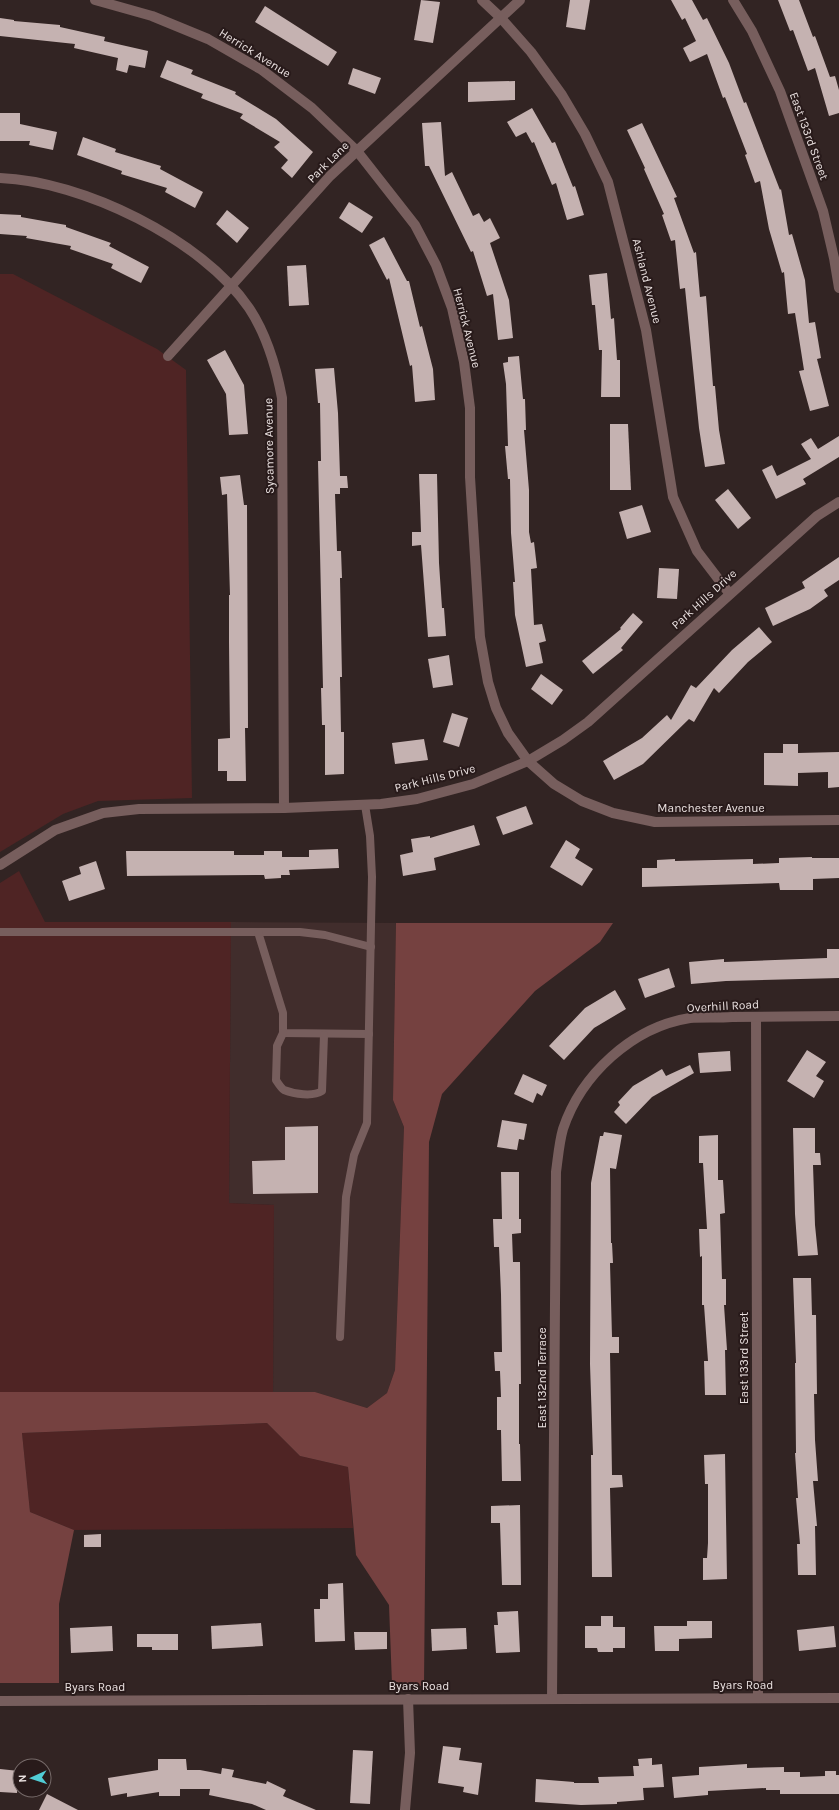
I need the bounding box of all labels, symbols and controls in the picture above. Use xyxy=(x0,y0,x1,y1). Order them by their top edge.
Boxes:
street label: Herrick Avenue xyxy=(217,25,293,81)
street label: East 133rd Street xyxy=(787,90,832,182)
street label: Park Lane xyxy=(304,138,352,186)
street label: Ashland Avenue xyxy=(630,237,664,325)
street label: Herrick Avenue xyxy=(450,287,484,369)
street label: Sycamore Avenue xyxy=(261,398,277,494)
street label: Park Hills Drive xyxy=(669,566,739,632)
street label: Park Hills Drive xyxy=(393,761,477,795)
street label: Manchester Avenue xyxy=(657,801,765,815)
street label: Overhill Road xyxy=(687,997,759,1015)
street label: East 133rd Street xyxy=(737,1311,751,1404)
street label: East 132nd Terrace xyxy=(535,1327,549,1429)
street label: Byars Road xyxy=(713,1678,773,1692)
street label: Byars Road xyxy=(389,1679,449,1693)
street label: Byars Road xyxy=(65,1680,125,1694)
north arrow xyxy=(12,1758,52,1798)
text: N xyxy=(16,1774,29,1783)

